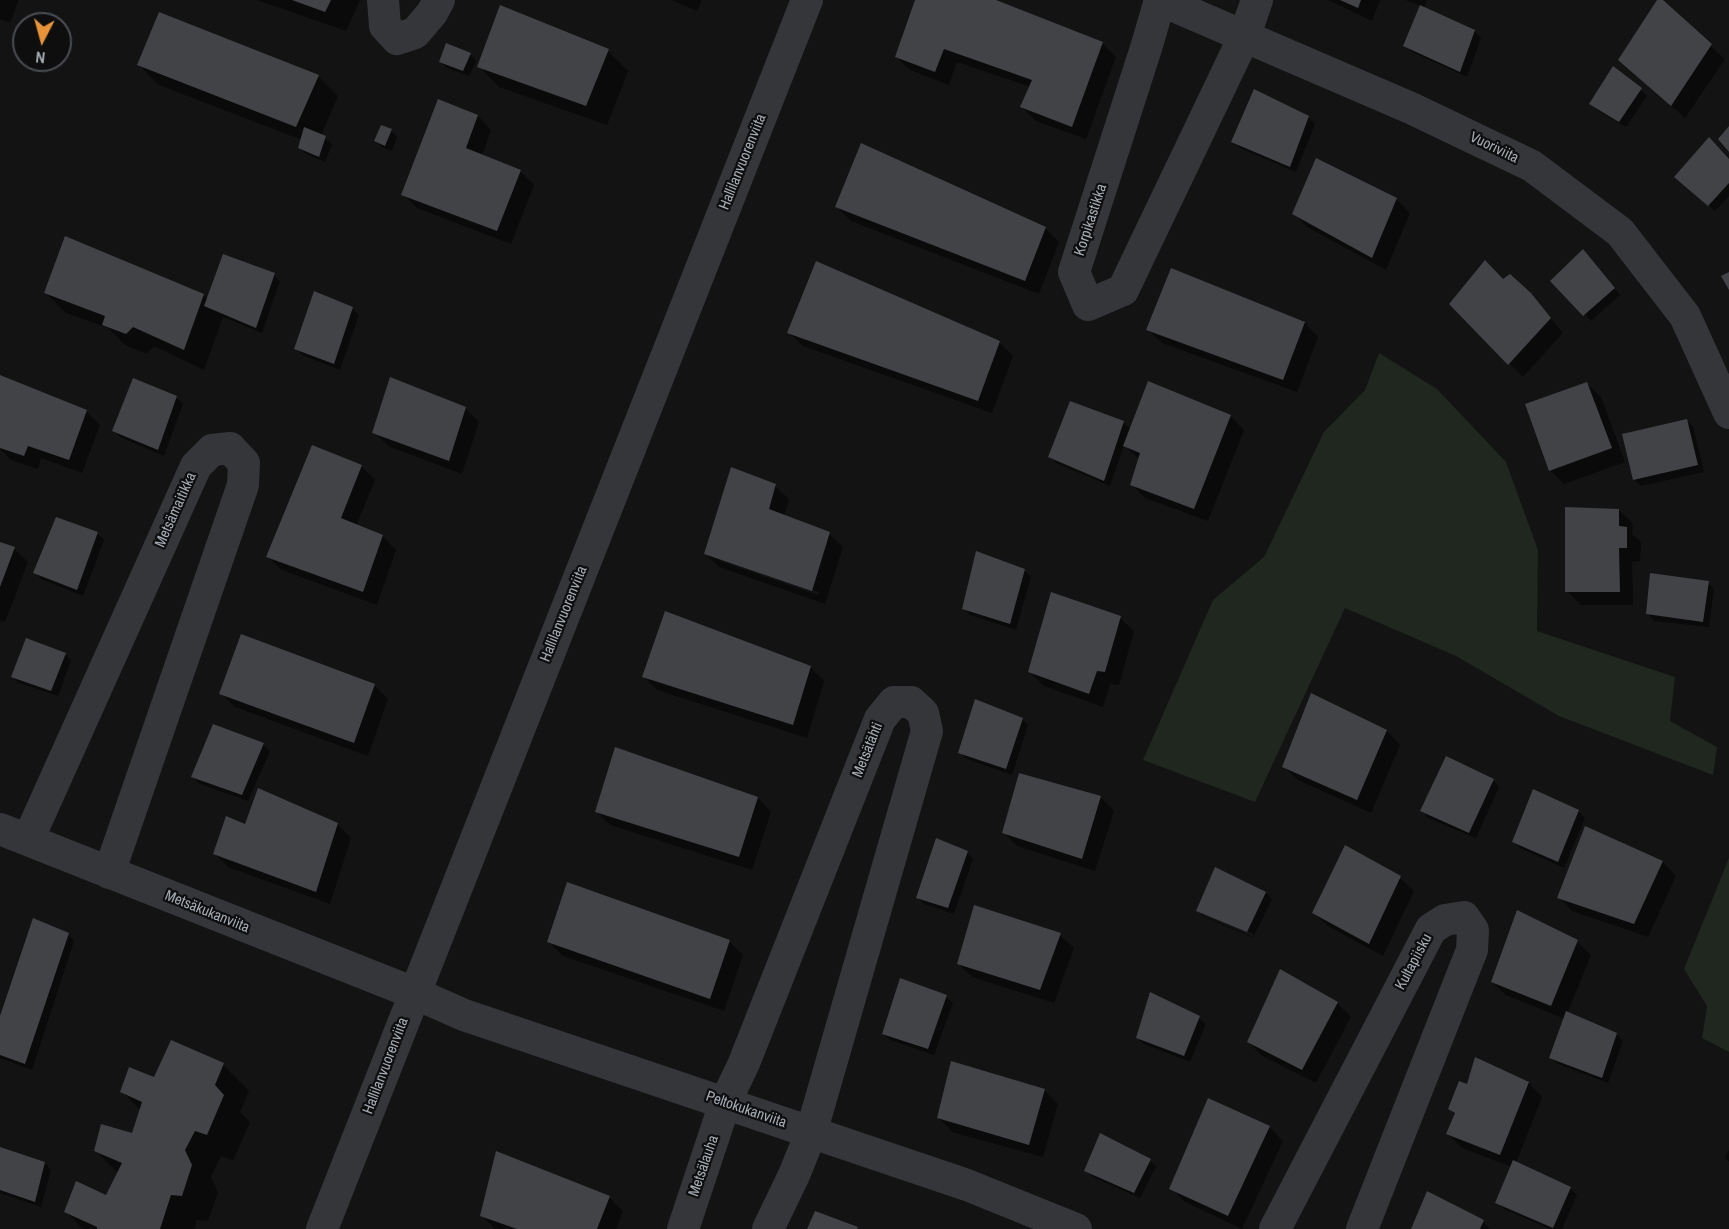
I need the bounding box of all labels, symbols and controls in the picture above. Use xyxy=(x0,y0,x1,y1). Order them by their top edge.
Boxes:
north arrow xyxy=(12,12,72,72)
text: N xyxy=(34,46,46,69)
street label: Hallilanvuorenviita xyxy=(716,111,770,213)
street label: Vuoriviita xyxy=(1467,128,1521,168)
street label: Korpikastikka xyxy=(1071,182,1111,258)
street label: Metsämaitikka xyxy=(152,470,200,550)
street label: Hallilanvuorenviita xyxy=(537,563,591,665)
street label: Metsätähti xyxy=(849,720,887,780)
street label: Metsäkukanviita xyxy=(162,887,252,937)
street label: Kultapiisku xyxy=(1392,931,1436,993)
street label: Hallilanvuorenviita xyxy=(359,1015,413,1117)
street label: Peltokukanviita xyxy=(703,1088,789,1132)
street label: Metsälauha xyxy=(685,1133,723,1199)

